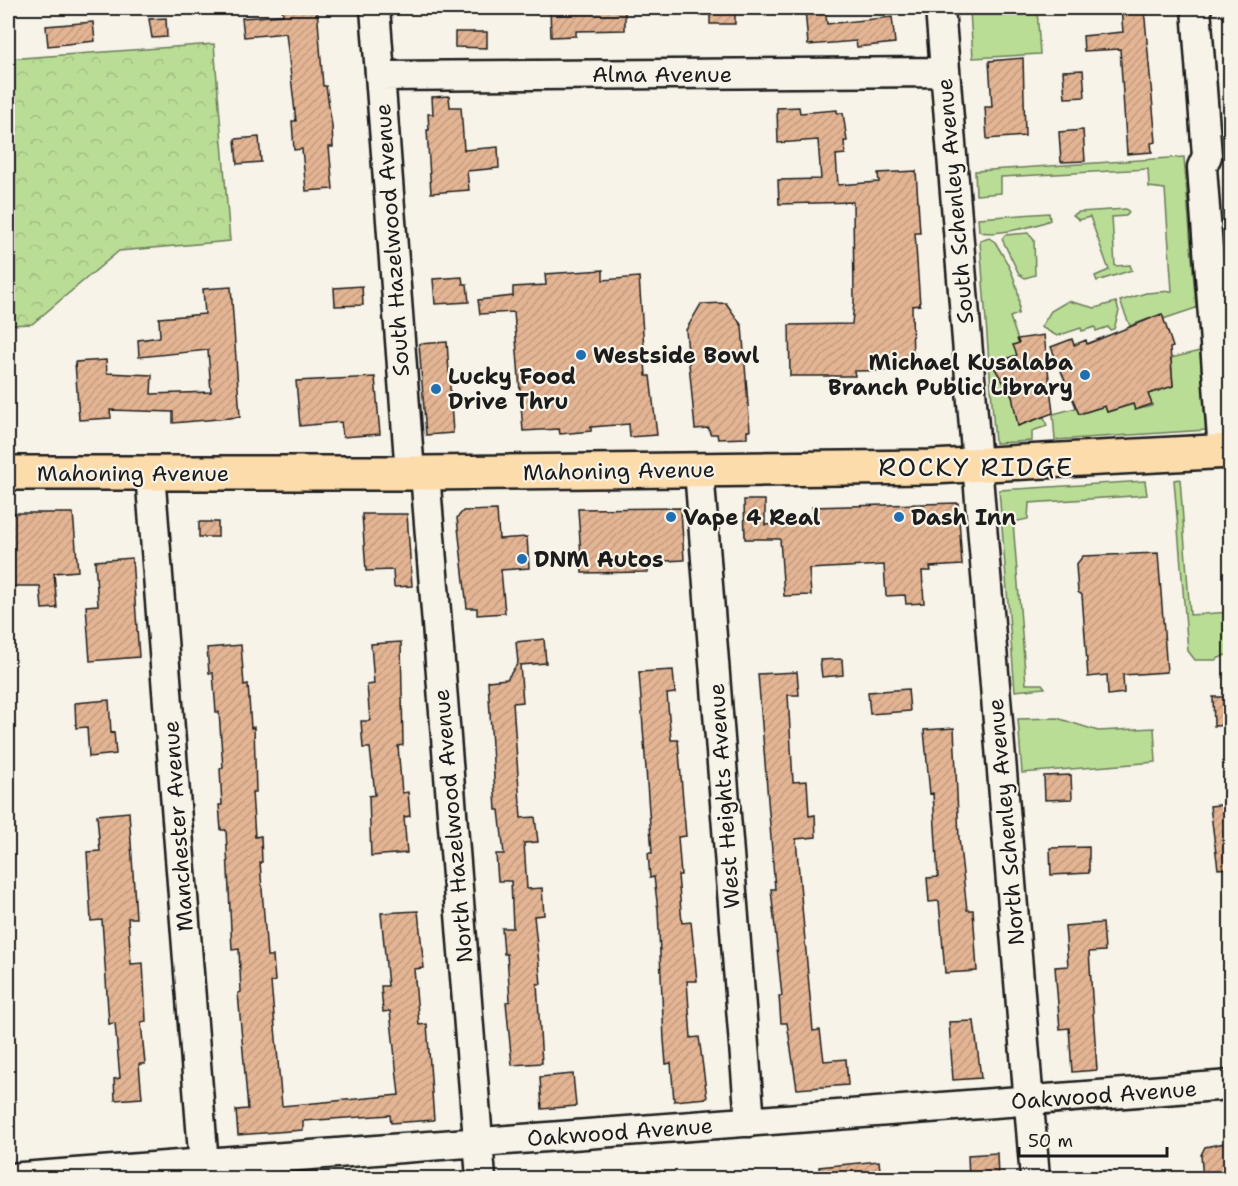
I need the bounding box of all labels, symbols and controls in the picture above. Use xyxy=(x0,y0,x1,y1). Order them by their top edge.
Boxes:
street label: Alma Avenue xyxy=(592,60,732,89)
street label: South Schenley Avenue xyxy=(930,77,980,325)
street label: South Hazelwood Avenue xyxy=(368,103,416,377)
place label: Westside Bowl xyxy=(593,341,760,370)
marker: Westside Bowl xyxy=(574,348,588,362)
place label: Michael Kusalaba Branch Public Library xyxy=(828,348,1073,402)
place label: Lucky Food Drive Thru xyxy=(448,362,576,416)
marker: Michael Kusalaba Branch Public Library xyxy=(1078,368,1092,382)
marker: Lucky Food Drive Thru xyxy=(429,382,443,396)
district label: ROCKY RIDGE xyxy=(878,449,1074,484)
street label: Mahoning Avenue xyxy=(523,455,715,487)
street label: Mahoning Avenue xyxy=(37,459,229,488)
place label: Vape 4 Real xyxy=(683,503,821,532)
place label: Dash Inn xyxy=(911,503,1016,532)
marker: Vape 4 Real xyxy=(664,510,678,524)
marker: Dash Inn xyxy=(892,510,906,524)
place label: DNM Autos xyxy=(534,545,664,574)
marker: DNM Autos xyxy=(515,552,529,566)
street label: West Heights Avenue xyxy=(702,682,746,910)
street label: North Hazelwood Avenue xyxy=(427,688,479,964)
street label: North Schenley Avenue xyxy=(981,697,1031,947)
street label: Manchester Avenue xyxy=(156,720,200,932)
street label: Oakwood Avenue xyxy=(1010,1074,1198,1116)
street label: Oakwood Avenue xyxy=(526,1111,714,1153)
scale bar xyxy=(1019,1120,1168,1158)
text: 50 m xyxy=(1028,1129,1073,1153)

